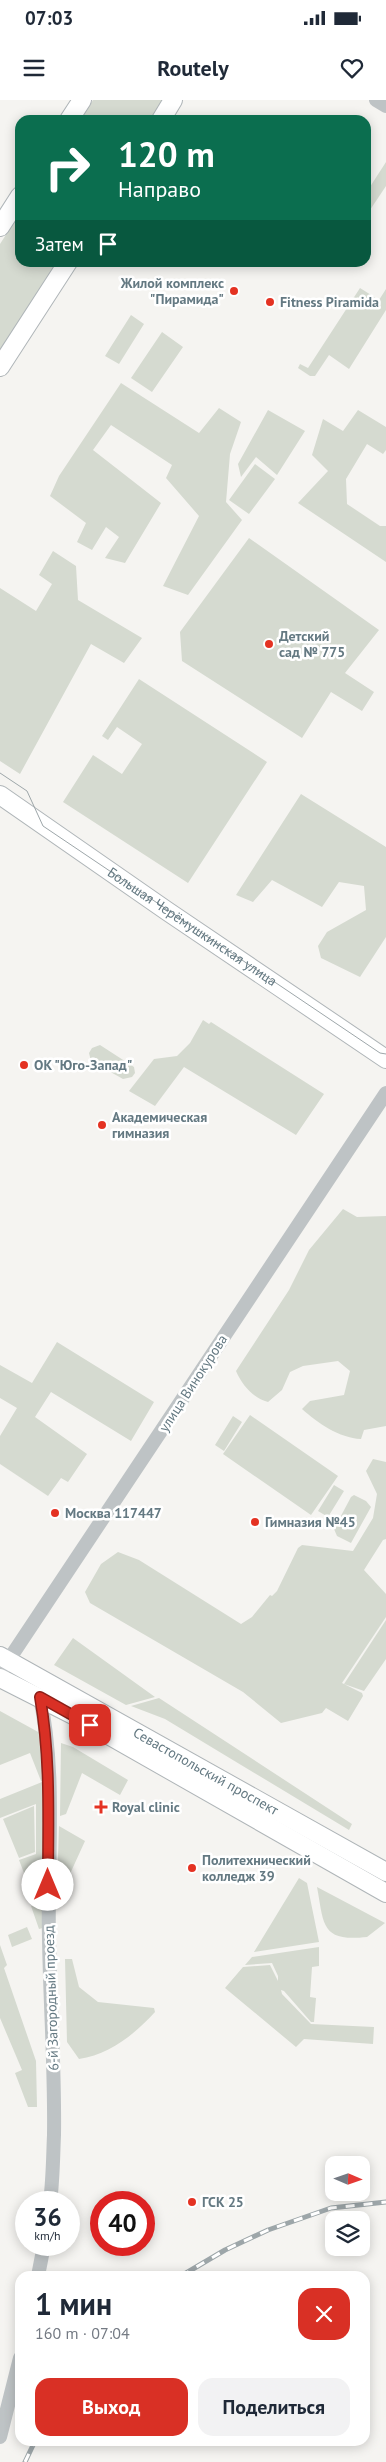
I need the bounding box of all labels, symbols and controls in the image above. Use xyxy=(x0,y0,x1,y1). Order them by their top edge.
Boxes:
text: 07:03 xyxy=(25,6,73,30)
icon: menu xyxy=(20,54,48,82)
text: Routely xyxy=(157,54,229,82)
icon: heart xyxy=(338,54,366,82)
text: 120 m xyxy=(118,131,215,177)
icon: right xyxy=(35,135,100,200)
text: Направо xyxy=(118,175,201,203)
icon: arrive xyxy=(94,230,122,258)
text: Затем xyxy=(35,232,84,256)
place label: Жилой комплекс "Пирамида" xyxy=(120,274,224,308)
marker: Жилой комплекс "Пирамида" xyxy=(228,285,240,297)
place label: Fitness Piramida xyxy=(280,293,379,311)
marker: Fitness Piramida xyxy=(264,296,276,308)
place label: Детский сад № 775 xyxy=(279,627,345,661)
marker: Детский сад № 775 xyxy=(263,638,275,650)
street label: Большая Черёмушкинская улица xyxy=(104,863,281,990)
place label: ОК "Юго-Запад" xyxy=(34,1056,132,1074)
marker: ОК "Юго-Запад" xyxy=(18,1059,30,1071)
place label: Академическая гимназия xyxy=(112,1108,207,1142)
marker: Академическая гимназия xyxy=(96,1119,108,1131)
street label: улица Винокурова xyxy=(155,1331,231,1435)
place label: Москва 117447 xyxy=(65,1504,162,1522)
marker: Москва 117447 xyxy=(49,1507,61,1519)
place label: Гимназия №45 xyxy=(265,1513,356,1531)
marker: Гимназия №45 xyxy=(249,1516,261,1528)
pin xyxy=(69,1704,111,1746)
icon: arrive xyxy=(76,1711,104,1739)
street label: Севастопольский проспект xyxy=(130,1723,282,1819)
place label: Royal clinic xyxy=(112,1798,180,1816)
marker: Royal clinic xyxy=(94,1800,108,1814)
place label: Политехнический колледж 39 xyxy=(202,1851,311,1885)
position arrow xyxy=(21,1858,73,1910)
marker: Политехнический колледж 39 xyxy=(186,1862,198,1874)
street label: 6-й Загородный проезд xyxy=(39,1925,63,2071)
north arrow xyxy=(325,2156,370,2201)
map controls xyxy=(325,2156,370,2256)
speed limit sign: 40 xyxy=(90,2191,155,2256)
place label: ГСК 25 xyxy=(202,2193,244,2211)
marker: ГСК 25 xyxy=(186,2196,198,2208)
text: 36 xyxy=(33,2201,62,2233)
button: layers xyxy=(325,2211,370,2256)
text: km/h xyxy=(34,2228,61,2243)
text: 1 мин xyxy=(35,2284,112,2323)
button: close xyxy=(298,2288,350,2340)
text: 160 m · 07:04 xyxy=(35,2323,130,2343)
button: Выход xyxy=(35,2378,188,2436)
button: Поделиться xyxy=(198,2378,350,2436)

